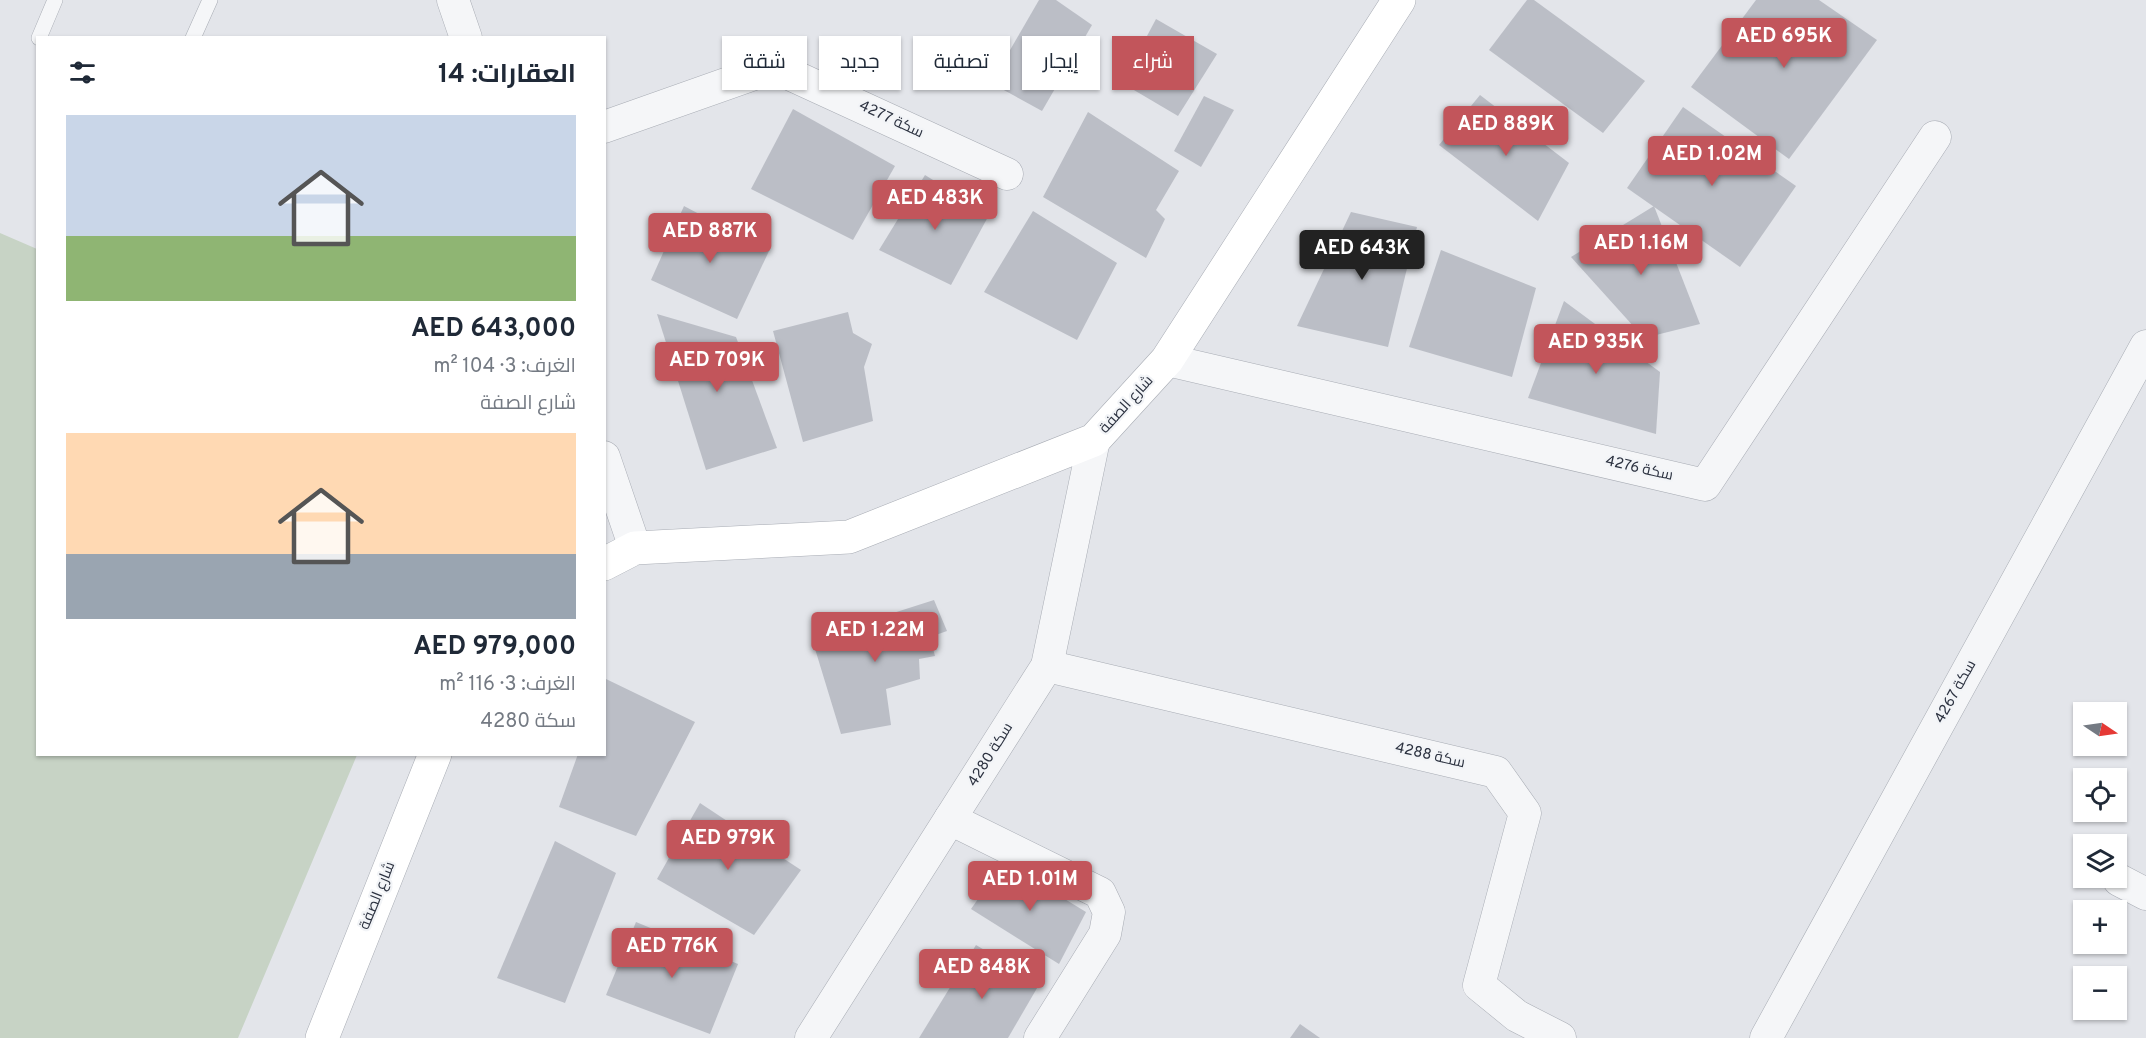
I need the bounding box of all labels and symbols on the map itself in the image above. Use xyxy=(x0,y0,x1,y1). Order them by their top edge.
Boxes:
pin: AED 695K xyxy=(1722,18,1846,69)
street label: سكة 4277 xyxy=(856,97,926,143)
pin: AED 889K xyxy=(1444,106,1568,157)
pin: AED 1.02M xyxy=(1643,136,1781,187)
pin: AED 483K xyxy=(873,180,997,231)
pin: AED 887K xyxy=(648,213,772,264)
pin: AED 1.16M xyxy=(1572,225,1710,276)
pin: AED 643K xyxy=(1300,230,1424,281)
pin: AED 935K xyxy=(1534,324,1658,375)
pin: AED 709K xyxy=(655,342,779,393)
street label: شارع الصفة xyxy=(1096,372,1158,438)
street label: سكة 4276 xyxy=(1603,452,1675,486)
pin: AED 1.22M xyxy=(806,612,944,663)
street label: سكة 4267 xyxy=(1931,657,1981,727)
north arrow xyxy=(2073,702,2127,756)
street label: سكة 4280 xyxy=(964,720,1018,790)
street label: سكة 4288 xyxy=(1393,739,1467,773)
pin: AED 979K xyxy=(666,820,790,871)
street label: شارع الصفة xyxy=(356,859,400,933)
pin: AED 1.01M xyxy=(961,861,1099,912)
pin: AED 776K xyxy=(610,928,734,979)
pin: AED 848K xyxy=(920,949,1044,1000)

